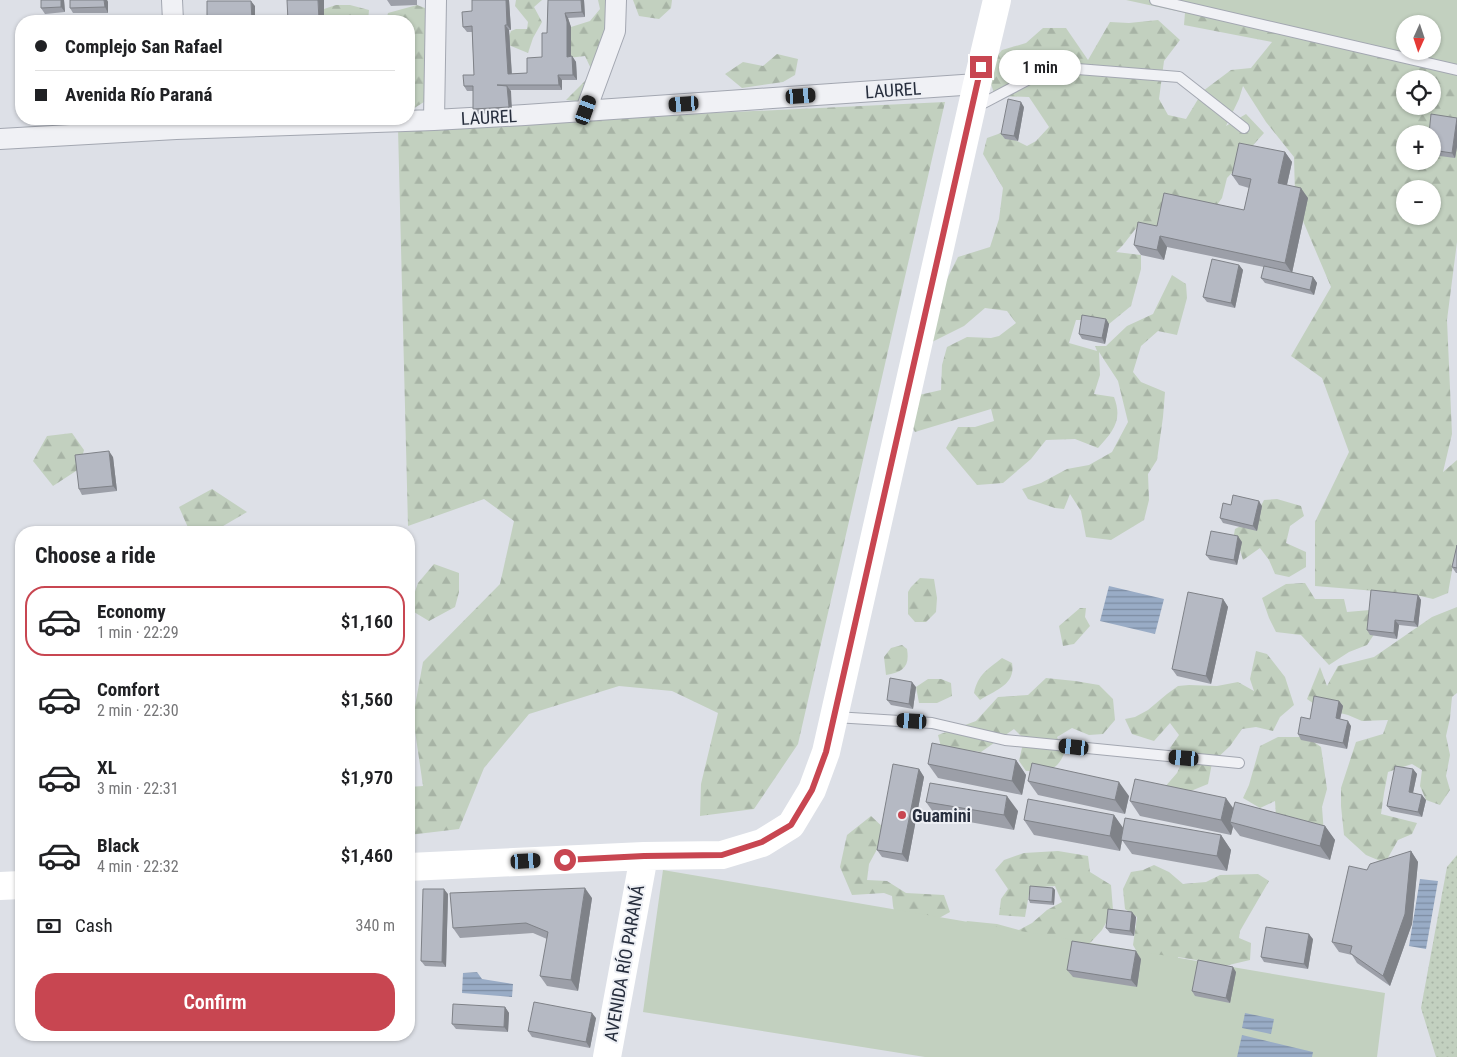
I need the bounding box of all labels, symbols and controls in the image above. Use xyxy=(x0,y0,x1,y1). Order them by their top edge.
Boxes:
north arrow xyxy=(1396,15,1441,60)
map controls xyxy=(1396,15,1441,225)
text: Complejo San Rafael xyxy=(65,35,223,58)
callout: 1 min xyxy=(998,50,1081,84)
route end xyxy=(970,56,992,78)
text: 1 min xyxy=(1022,58,1058,77)
button: locate xyxy=(1396,70,1441,115)
street label: LAUREL xyxy=(864,78,922,102)
text: Avenida Río Paraná xyxy=(65,83,213,106)
car xyxy=(785,87,816,105)
car xyxy=(573,93,598,127)
car xyxy=(668,95,699,113)
street label: LAUREL xyxy=(460,105,518,129)
button: + xyxy=(1396,125,1441,170)
button: − xyxy=(1396,180,1441,225)
text: Choose a ride xyxy=(35,543,156,568)
icon: car xyxy=(37,599,82,644)
text: Economy xyxy=(97,600,166,623)
text: $1,160 xyxy=(341,610,393,633)
text: 1 min · 22:29 xyxy=(97,623,179,642)
icon: car xyxy=(37,677,82,722)
text: Comfort xyxy=(97,678,160,701)
text: $1,560 xyxy=(341,688,393,711)
text: 2 min · 22:30 xyxy=(97,701,179,720)
car xyxy=(896,713,927,729)
car xyxy=(1058,738,1089,756)
car xyxy=(1168,749,1199,767)
icon: car xyxy=(37,755,82,800)
text: XL xyxy=(97,756,117,779)
text: $1,970 xyxy=(341,766,393,789)
text: 3 min · 22:31 xyxy=(97,779,179,798)
place label: Guamini xyxy=(912,805,971,826)
marker: Guamini xyxy=(896,809,908,821)
icon: car xyxy=(37,833,82,878)
text: Black xyxy=(97,834,139,857)
text: $1,460 xyxy=(341,844,393,867)
route start xyxy=(554,849,576,871)
car xyxy=(510,853,541,869)
text: 4 min · 22:32 xyxy=(97,857,179,876)
street label: AVENIDA RÍO PARANÁ xyxy=(600,882,648,1043)
icon: cash xyxy=(35,912,63,940)
text: Cash xyxy=(75,914,113,937)
text: 340 m xyxy=(356,916,395,935)
button: Confirm xyxy=(35,973,395,1031)

